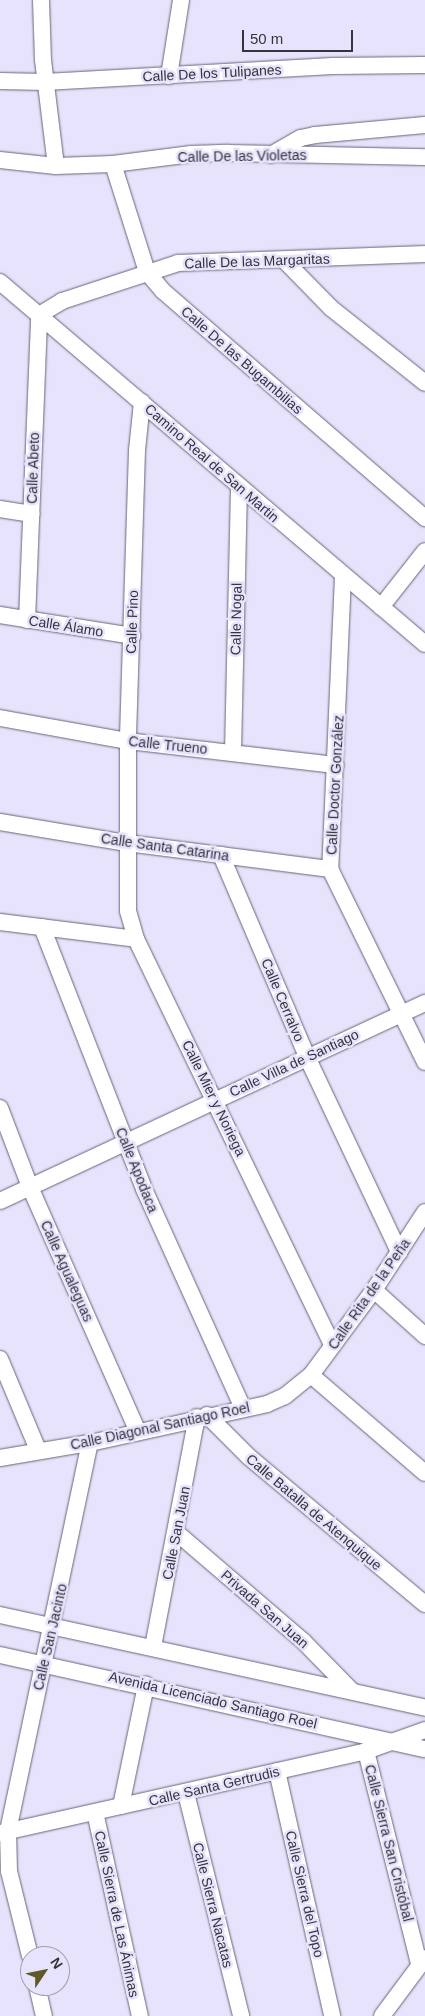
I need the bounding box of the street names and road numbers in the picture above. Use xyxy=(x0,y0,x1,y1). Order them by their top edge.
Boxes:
street label: Calle De los Tulipanes xyxy=(142,61,282,85)
street label: Calle De las Violetas xyxy=(177,146,307,166)
street label: Calle De las Margaritas xyxy=(184,250,330,272)
street label: Calle De las Bugambilias xyxy=(178,303,306,417)
street label: Camino Real de San Martin xyxy=(142,400,282,526)
street label: Calle Abeto xyxy=(23,432,43,504)
street label: Calle Nogal xyxy=(227,583,245,655)
street label: Calle Pino xyxy=(122,590,142,654)
street label: Calle Álamo xyxy=(27,612,105,640)
street label: Calle Doctor González xyxy=(323,715,347,855)
street label: Calle Trueno xyxy=(128,732,208,758)
street label: Calle Santa Catarina xyxy=(100,830,230,864)
street label: Calle Cerralvo xyxy=(258,956,308,1044)
street label: Calle Villa de Santiago xyxy=(227,1026,361,1100)
street label: Calle Mier y Noriega xyxy=(179,1037,249,1159)
street label: Calle Apodaca xyxy=(112,1125,162,1215)
street label: Calle Agualeguas xyxy=(37,1217,97,1325)
street label: Calle Rita de la Peña xyxy=(324,1235,414,1353)
street label: Calle Diagonal Santiago Roel xyxy=(69,1399,251,1453)
street label: Calle Batalla de Atenquique xyxy=(242,1450,386,1574)
street label: Calle San Juan xyxy=(159,1485,193,1581)
street label: Privada San Juan xyxy=(218,1566,312,1652)
street label: Calle San Jacinto xyxy=(30,1582,70,1692)
street label: Avenida Licenciado Santiago Roel xyxy=(107,1668,319,1732)
street label: Calle Santa Gertrudis xyxy=(147,1763,281,1809)
street label: Calle Sierra San Cristóbal xyxy=(361,1763,417,1923)
street label: Calle Sierra de Las Ánimas xyxy=(91,1829,143,1999)
street label: Calle Sierra del Topo xyxy=(282,1829,328,1959)
street label: Calle Sierra Nacatas xyxy=(189,1841,237,1969)

